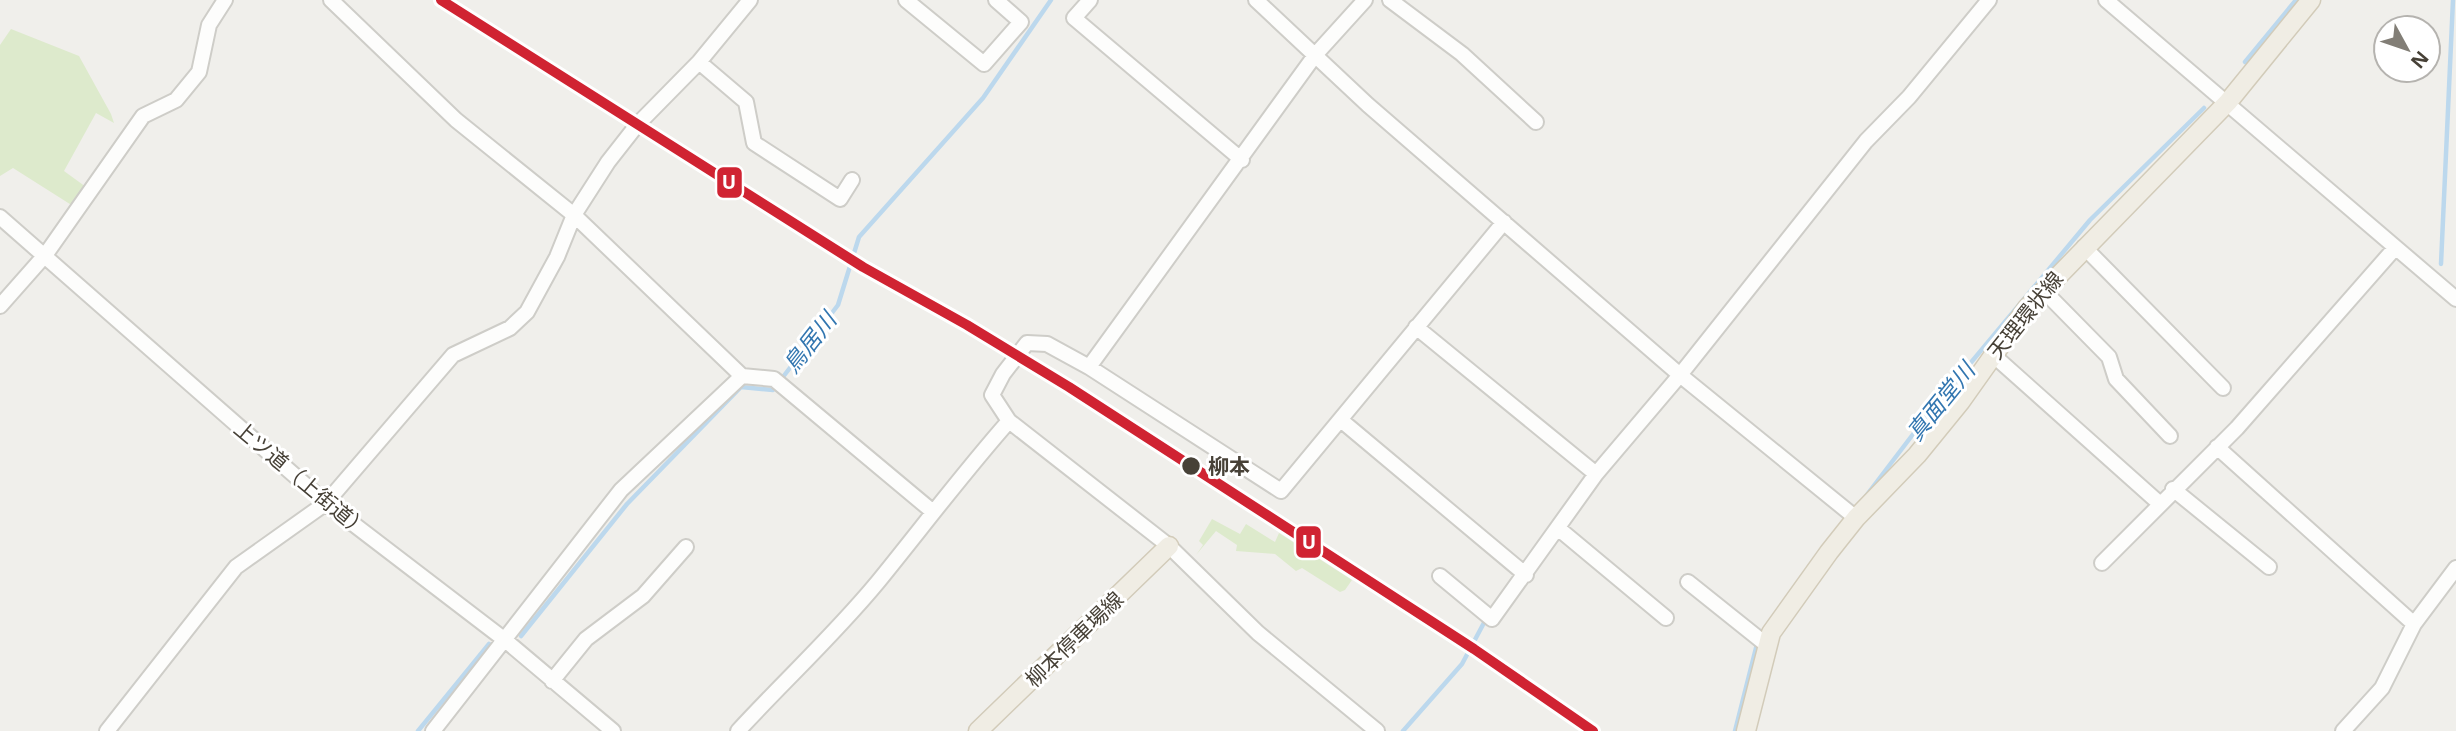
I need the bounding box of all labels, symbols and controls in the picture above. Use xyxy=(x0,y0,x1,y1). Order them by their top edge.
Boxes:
north arrow xyxy=(2372,14,2442,84)
text: N xyxy=(2405,46,2435,74)
line badge: U xyxy=(716,166,743,199)
text: U xyxy=(722,169,736,195)
street label: 天理環状線 xyxy=(1981,265,2069,365)
water label: 鳥居川 xyxy=(775,303,845,379)
water label: 真面堂川 xyxy=(1899,353,1983,447)
street label: 上ツ道（上街道） xyxy=(229,414,375,544)
place label: 柳本 xyxy=(1208,452,1250,480)
marker: 柳本 xyxy=(1180,455,1202,477)
line badge: U xyxy=(1295,525,1322,559)
text: U xyxy=(1302,529,1316,555)
street label: 柳本停車場線 xyxy=(1019,585,1129,693)

